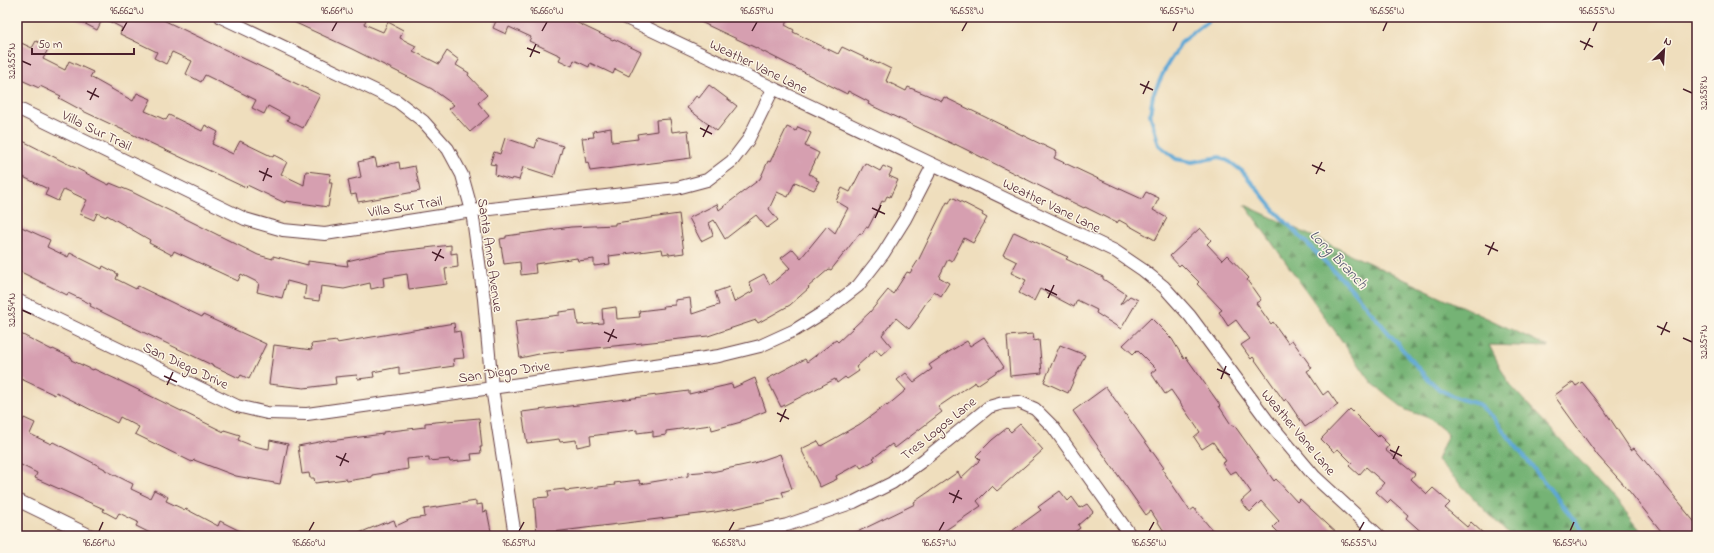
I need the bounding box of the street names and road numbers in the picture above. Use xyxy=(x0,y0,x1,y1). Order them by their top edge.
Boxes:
street label: Weather Vane Lane xyxy=(706,34,812,101)
street label: Villa Sur Trail xyxy=(57,105,135,157)
street label: Weather Vane Lane xyxy=(999,173,1105,240)
street label: Villa Sur Trail xyxy=(365,191,444,224)
street label: Santa Anna Avenue xyxy=(471,197,508,314)
street label: San Diego Drive xyxy=(139,337,232,397)
street label: San Diego Drive xyxy=(457,356,552,390)
street label: Weather Vane Lane xyxy=(1255,385,1341,481)
street label: Tres Logos Lane xyxy=(897,392,982,467)

